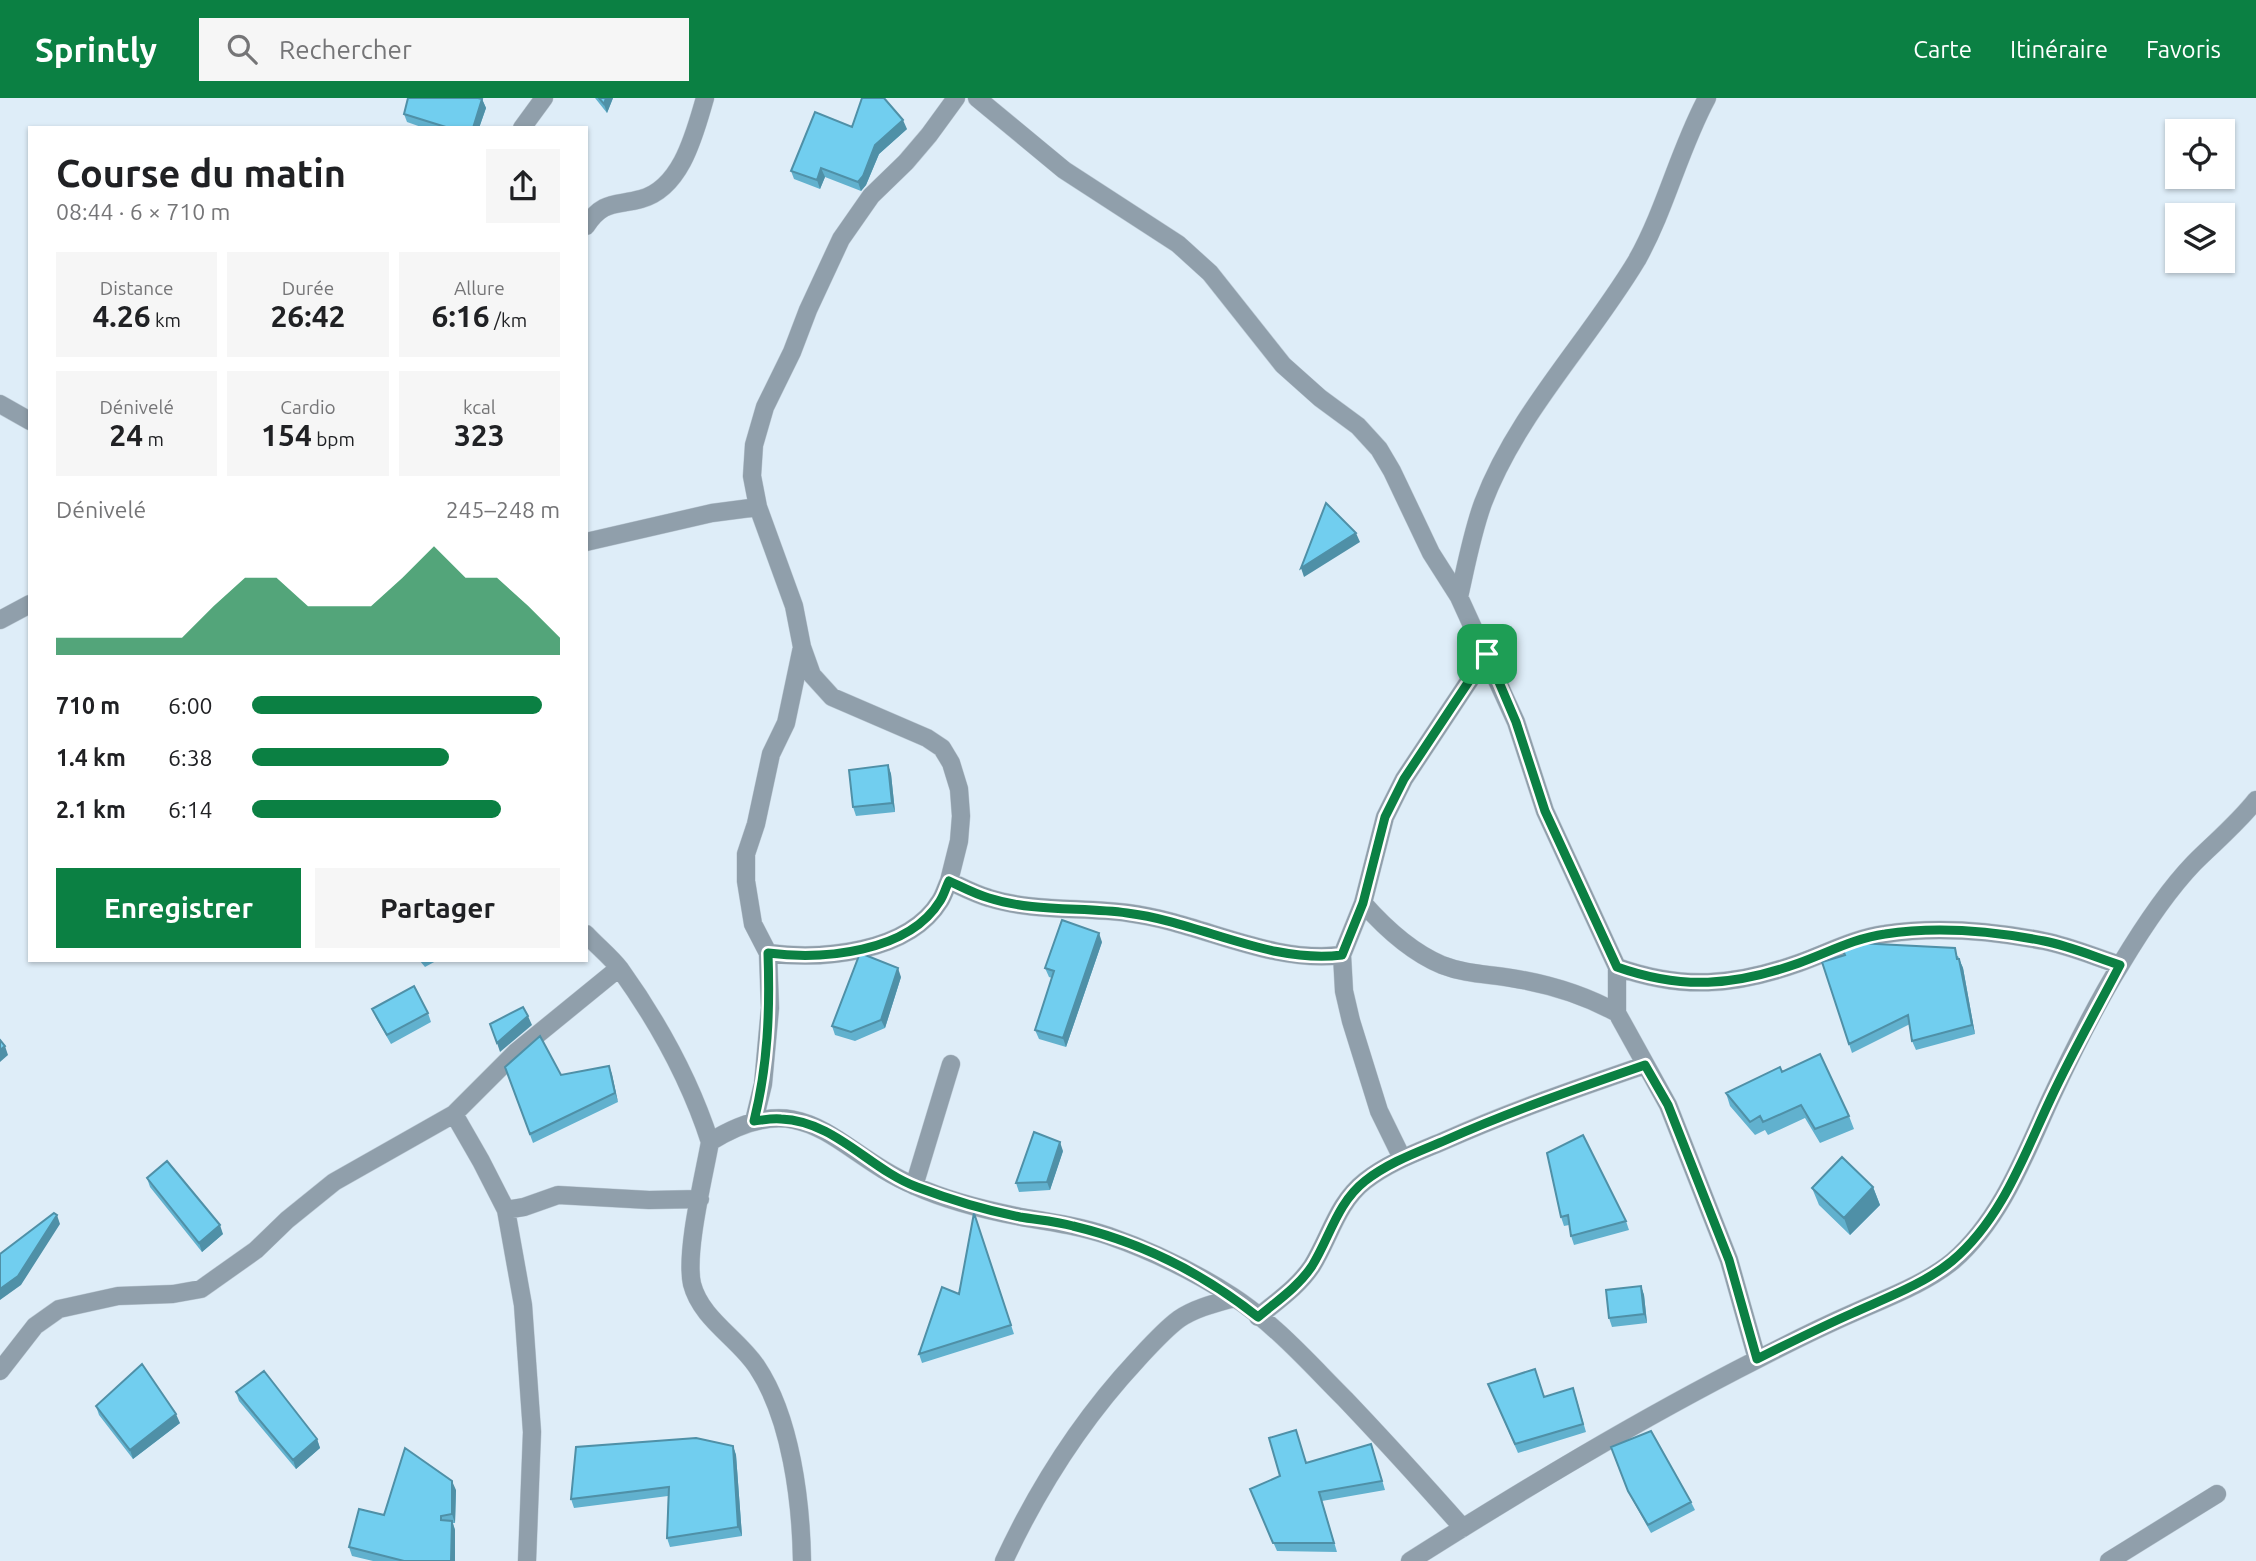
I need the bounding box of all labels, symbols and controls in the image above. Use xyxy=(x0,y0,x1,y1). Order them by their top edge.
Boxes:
search box xyxy=(199,18,689,81)
icon: search xyxy=(223,30,261,68)
text: Sprintly xyxy=(35,31,157,68)
text: Rechercher xyxy=(279,35,412,64)
text: Carte xyxy=(1913,36,1972,63)
text: Itinéraire xyxy=(2010,36,2108,63)
text: Favoris xyxy=(2146,36,2221,63)
map controls xyxy=(2165,119,2235,273)
button: locate xyxy=(2165,119,2235,189)
button: share xyxy=(486,149,560,223)
text: Course du matin xyxy=(56,152,346,194)
text: 08:44 · 6 × 710 m xyxy=(56,199,230,224)
button: layers xyxy=(2165,203,2235,273)
text: Distance xyxy=(100,277,173,299)
text: Durée xyxy=(282,277,334,299)
text: Allure xyxy=(454,277,505,299)
text: 4.26 xyxy=(92,299,151,333)
text: 26:42 xyxy=(270,299,346,333)
text: 6:16 xyxy=(432,299,490,333)
text: km xyxy=(151,309,181,331)
text: /km xyxy=(490,309,527,331)
text: Dénivelé xyxy=(99,396,174,418)
text: Cardio xyxy=(280,396,336,418)
text: kcal xyxy=(463,396,496,418)
text: 24 xyxy=(109,418,143,452)
text: 154 xyxy=(261,418,312,452)
text: 323 xyxy=(454,418,505,452)
text: m xyxy=(143,428,164,450)
text: bpm xyxy=(312,428,355,450)
text: Dénivelé xyxy=(56,497,146,522)
text: 245–248 m xyxy=(446,497,560,522)
pin xyxy=(1457,624,1517,684)
icon: arrive xyxy=(1468,635,1506,673)
text: 710 m xyxy=(56,693,120,718)
text: 6:00 xyxy=(168,693,213,718)
text: 1.4 km xyxy=(56,745,126,770)
text: 6:38 xyxy=(168,745,213,770)
text: 2.1 km xyxy=(56,797,126,822)
text: 6:14 xyxy=(168,797,213,822)
button: Enregistrer xyxy=(56,868,301,948)
button: Partager xyxy=(315,868,560,948)

